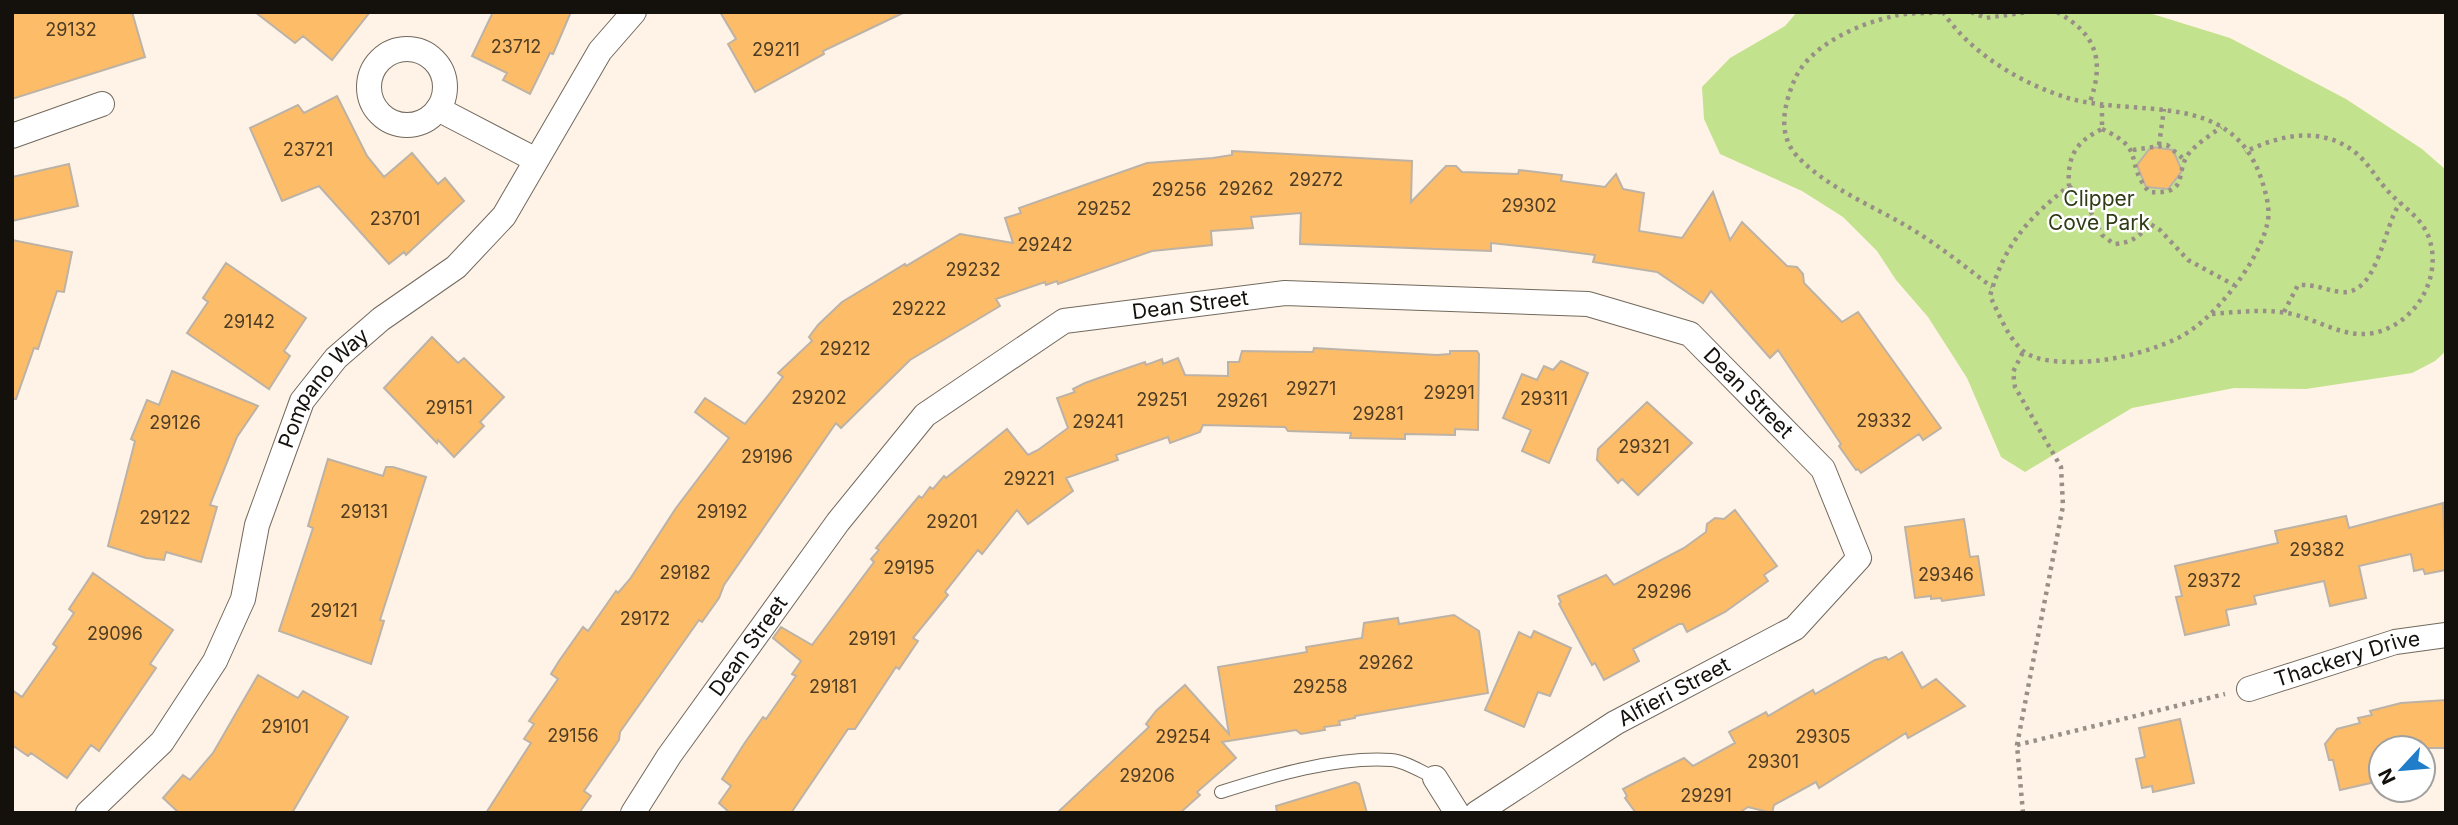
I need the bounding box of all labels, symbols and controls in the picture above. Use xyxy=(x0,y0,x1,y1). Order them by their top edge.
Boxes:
house number: 29132 xyxy=(45,19,97,40)
house number: 23712 xyxy=(491,36,541,57)
house number: 29211 xyxy=(752,39,800,60)
house number: 23721 xyxy=(283,139,333,160)
house number: 29272 xyxy=(1289,169,1343,190)
house number: 29262 xyxy=(1218,178,1274,199)
house number: 29256 xyxy=(1151,179,1207,200)
park label: Clipper Cove Park xyxy=(2048,186,2150,235)
house number: 29302 xyxy=(1501,195,1557,216)
house number: 29252 xyxy=(1076,198,1132,219)
house number: 23701 xyxy=(370,208,420,229)
house number: 29242 xyxy=(1017,234,1073,255)
house number: 29232 xyxy=(945,259,1001,280)
street label: Dean Street xyxy=(1131,285,1250,324)
house number: 29222 xyxy=(891,298,947,319)
house number: 29142 xyxy=(223,311,275,332)
street label: Pompano Way xyxy=(273,322,374,451)
house number: 29212 xyxy=(819,338,871,359)
street label: Dean Street xyxy=(1699,342,1799,443)
house number: 29271 xyxy=(1286,378,1336,399)
house number: 29291 xyxy=(1423,382,1475,403)
house number: 29202 xyxy=(791,387,847,408)
house number: 29311 xyxy=(1520,388,1568,409)
house number: 29251 xyxy=(1136,389,1188,410)
house number: 29261 xyxy=(1216,390,1268,411)
house number: 29151 xyxy=(425,397,473,418)
house number: 29281 xyxy=(1352,403,1404,424)
house number: 29332 xyxy=(1856,410,1912,431)
house number: 29241 xyxy=(1072,411,1124,432)
house number: 29126 xyxy=(149,412,201,433)
house number: 29321 xyxy=(1618,436,1670,457)
house number: 29196 xyxy=(741,446,793,467)
house number: 29221 xyxy=(1003,468,1055,489)
house number: 29131 xyxy=(340,501,388,522)
house number: 29192 xyxy=(696,501,748,522)
house number: 29122 xyxy=(139,507,191,528)
house number: 29201 xyxy=(926,511,978,532)
house number: 29382 xyxy=(2289,539,2345,560)
house number: 29195 xyxy=(883,557,935,578)
house number: 29182 xyxy=(659,562,711,583)
house number: 29346 xyxy=(1918,564,1974,585)
house number: 29372 xyxy=(2187,570,2241,591)
house number: 29296 xyxy=(1636,581,1692,602)
street label: Dean Street xyxy=(704,591,792,701)
house number: 29121 xyxy=(310,600,358,621)
house number: 29172 xyxy=(620,608,670,629)
house number: 29096 xyxy=(87,623,143,644)
street label: Thackery Drive xyxy=(2271,626,2422,692)
house number: 29191 xyxy=(848,628,896,649)
house number: 29262 xyxy=(1358,652,1414,673)
street label: Alfieri Street xyxy=(1614,652,1734,732)
house number: 29181 xyxy=(809,676,857,697)
house number: 29258 xyxy=(1292,676,1348,697)
house number: 29101 xyxy=(261,716,309,737)
house number: 29156 xyxy=(547,725,599,746)
house number: 29254 xyxy=(1155,726,1211,747)
house number: 29305 xyxy=(1795,726,1851,747)
north arrow xyxy=(2367,734,2437,804)
house number: 29301 xyxy=(1747,751,1799,772)
house number: 29206 xyxy=(1119,765,1175,786)
text: N xyxy=(2374,765,2401,788)
house number: 29291 xyxy=(1680,785,1732,806)

